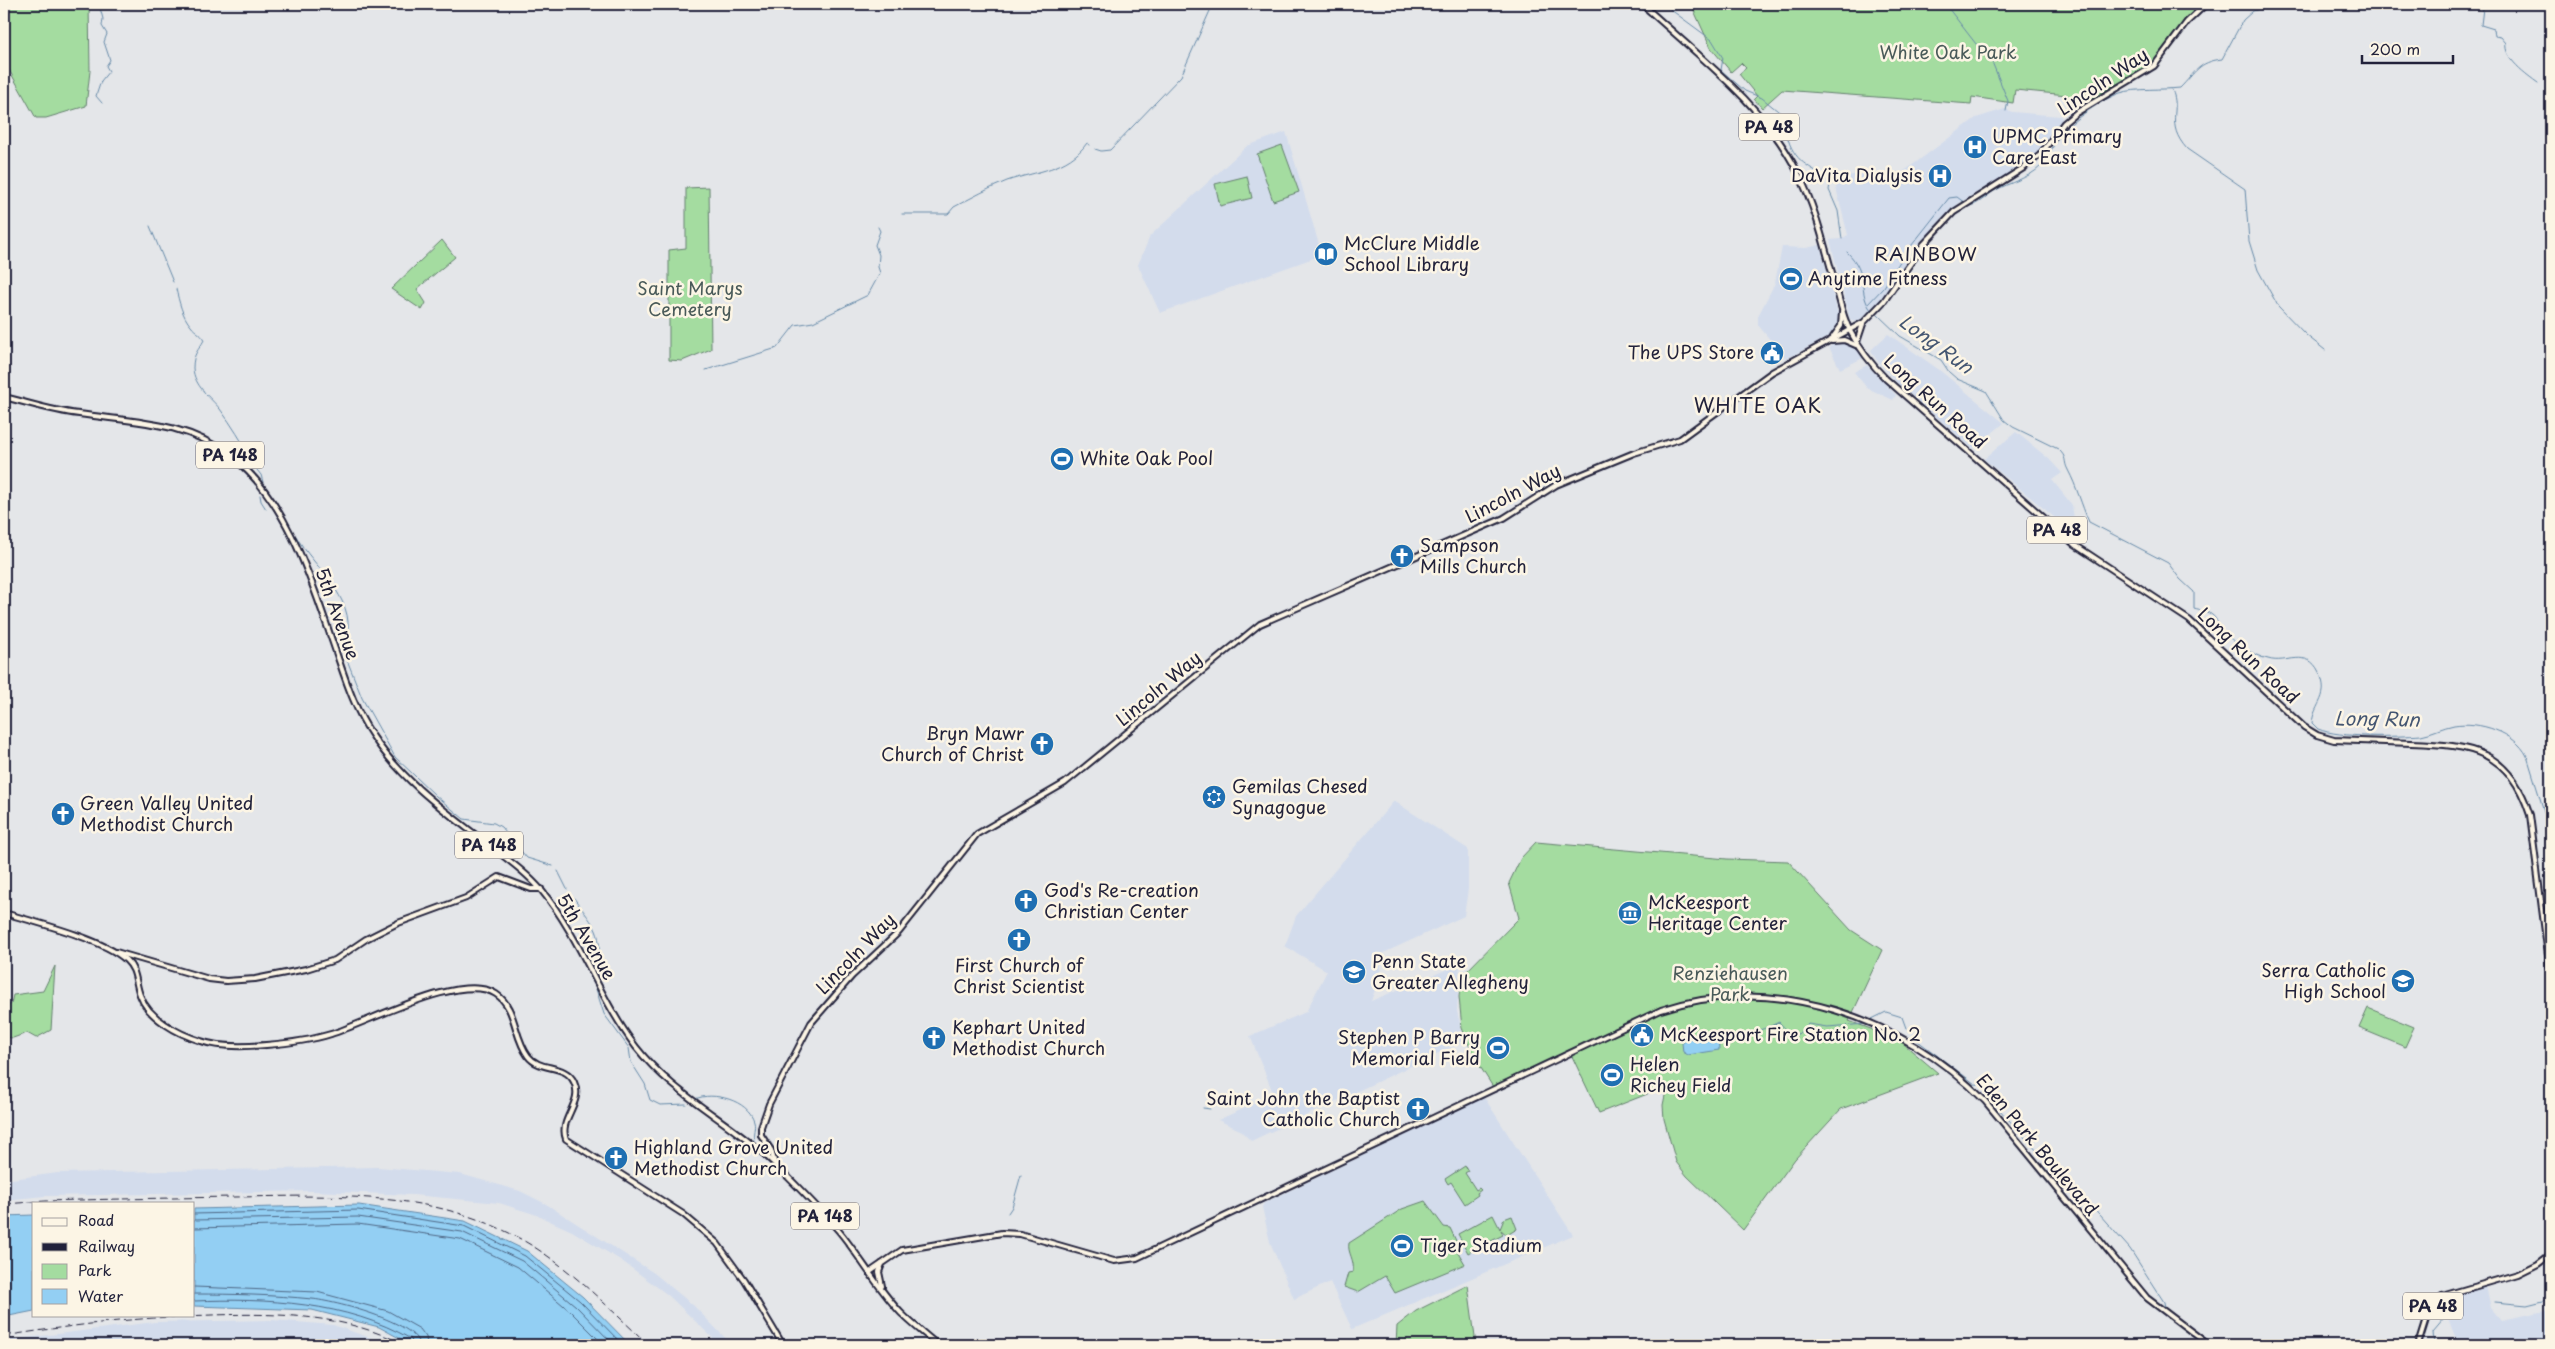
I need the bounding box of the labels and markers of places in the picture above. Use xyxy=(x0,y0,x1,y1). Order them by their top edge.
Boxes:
place label: UPMC Primary Care East xyxy=(1992,122,2122,170)
hospital icon: UPMC Primary Care East xyxy=(1962,134,1988,160)
place label: DaVita Dialysis xyxy=(1791,161,1922,188)
hospital icon: DaVita Dialysis xyxy=(1927,163,1953,189)
place label: McClure Middle School Library xyxy=(1344,229,1480,277)
library icon: McClure Middle School Library xyxy=(1313,241,1339,267)
place label: Anytime Fitness xyxy=(1808,264,1947,291)
sports icon: Anytime Fitness xyxy=(1778,266,1804,292)
place label: The UPS Store xyxy=(1628,338,1754,365)
public building icon: The UPS Store xyxy=(1759,340,1785,366)
place label: White Oak Pool xyxy=(1080,444,1213,471)
sports icon: White Oak Pool xyxy=(1049,446,1075,472)
place label: Sampson Mills Church xyxy=(1420,531,1527,579)
church icon: Sampson Mills Church xyxy=(1389,543,1415,569)
place label: Bryn Mawr Church of Christ xyxy=(881,719,1025,767)
church icon: Bryn Mawr Church of Christ xyxy=(1029,731,1055,757)
place label: Gemilas Chesed Synagogue xyxy=(1232,772,1368,820)
synagogue icon: Gemilas Chesed Synagogue xyxy=(1201,784,1227,810)
place label: Green Valley United Methodist Church xyxy=(80,789,253,837)
church icon: Green Valley United Methodist Church xyxy=(50,801,76,827)
place label: God's Re-creation Christian Center xyxy=(1044,876,1199,924)
church icon: God's Re-creation Christian Center xyxy=(1013,888,1039,914)
place label: McKeesport Heritage Center xyxy=(1648,888,1788,936)
museum icon: McKeesport Heritage Center xyxy=(1617,900,1643,926)
church icon: First Church of Christ Scientist xyxy=(1006,927,1032,953)
place label: Penn State Greater Allegheny xyxy=(1372,947,1529,995)
place label: First Church of Christ Scientist xyxy=(953,951,1085,999)
place label: Serra Catholic High School xyxy=(2261,956,2386,1004)
school or university icon: Penn State Greater Allegheny xyxy=(1341,959,1367,985)
school or university icon: Serra Catholic High School xyxy=(2390,968,2416,994)
place label: Kephart United Methodist Church xyxy=(952,1013,1105,1061)
place label: McKeesport Fire Station No. 2 xyxy=(1660,1020,1921,1047)
public building icon: McKeesport Fire Station No. 2 xyxy=(1629,1022,1655,1048)
place label: Stephen P Barry Memorial Field xyxy=(1338,1023,1480,1071)
church icon: Kephart United Methodist Church xyxy=(921,1025,947,1051)
sports icon: Stephen P Barry Memorial Field xyxy=(1485,1035,1511,1061)
place label: Helen Richey Field xyxy=(1630,1050,1731,1098)
sports icon: Helen Richey Field xyxy=(1599,1062,1625,1088)
place label: Saint John the Baptist Catholic Church xyxy=(1206,1084,1400,1132)
church icon: Saint John the Baptist Catholic Church xyxy=(1405,1096,1431,1122)
place label: Highland Grove United Methodist Church xyxy=(634,1133,833,1181)
church icon: Highland Grove United Methodist Church xyxy=(603,1145,629,1171)
place label: Tiger Stadium xyxy=(1420,1231,1542,1258)
sports icon: Tiger Stadium xyxy=(1389,1233,1415,1259)

